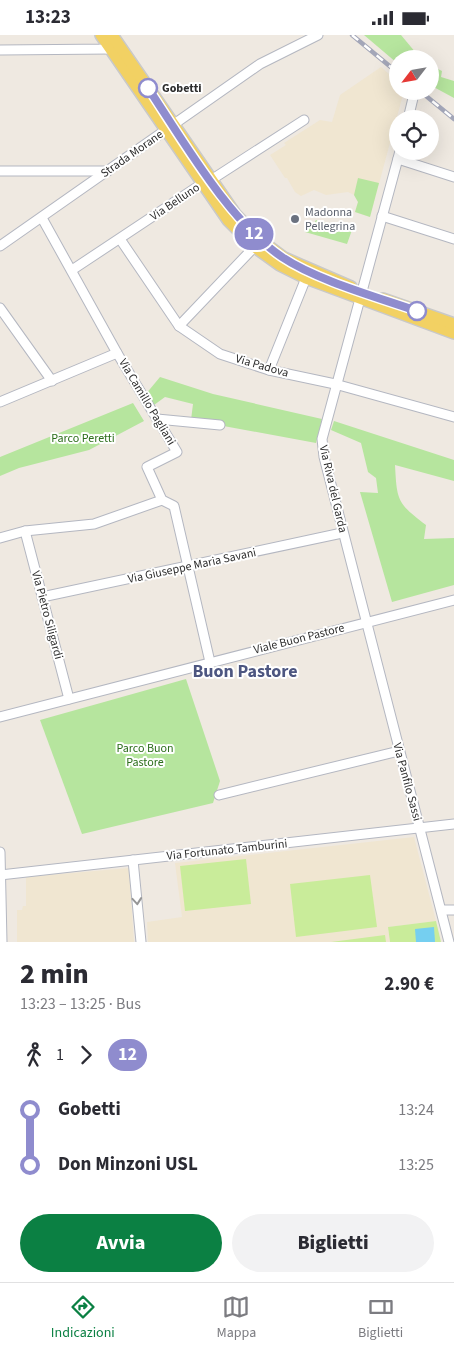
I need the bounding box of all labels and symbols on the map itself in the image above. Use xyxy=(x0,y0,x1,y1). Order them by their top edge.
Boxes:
north arrow xyxy=(389,50,439,100)
marker: Gobetti xyxy=(138,78,158,98)
place label: Gobetti xyxy=(162,80,202,97)
street label: Strada Morane xyxy=(97,126,167,182)
street label: Via Belluno xyxy=(147,179,203,225)
place label: Madonna Pellegrina xyxy=(305,204,355,235)
marker: Madonna Pellegrina xyxy=(289,213,301,225)
line badge: 12 xyxy=(232,218,276,250)
unlabelled marker xyxy=(407,301,427,321)
street label: Via Padova xyxy=(233,350,291,382)
street label: Via Camillo Pagliani xyxy=(114,355,180,449)
park label: Parco Peretti xyxy=(51,430,115,447)
street label: Via Riva del Garda xyxy=(315,444,351,534)
street label: Via Giuseppe Maria Savani xyxy=(126,544,258,588)
street label: Via Pietro Siligardi xyxy=(27,569,67,661)
street label: Viale Buon Pastore xyxy=(252,619,346,659)
district label: Buon Pastore xyxy=(192,659,298,684)
park label: Parco Buon Pastore xyxy=(116,740,174,771)
street label: Via Panfilo Sassi xyxy=(388,741,426,823)
street label: Via Fortunato Tamburini xyxy=(166,835,288,865)
one-way arrow xyxy=(131,897,142,905)

